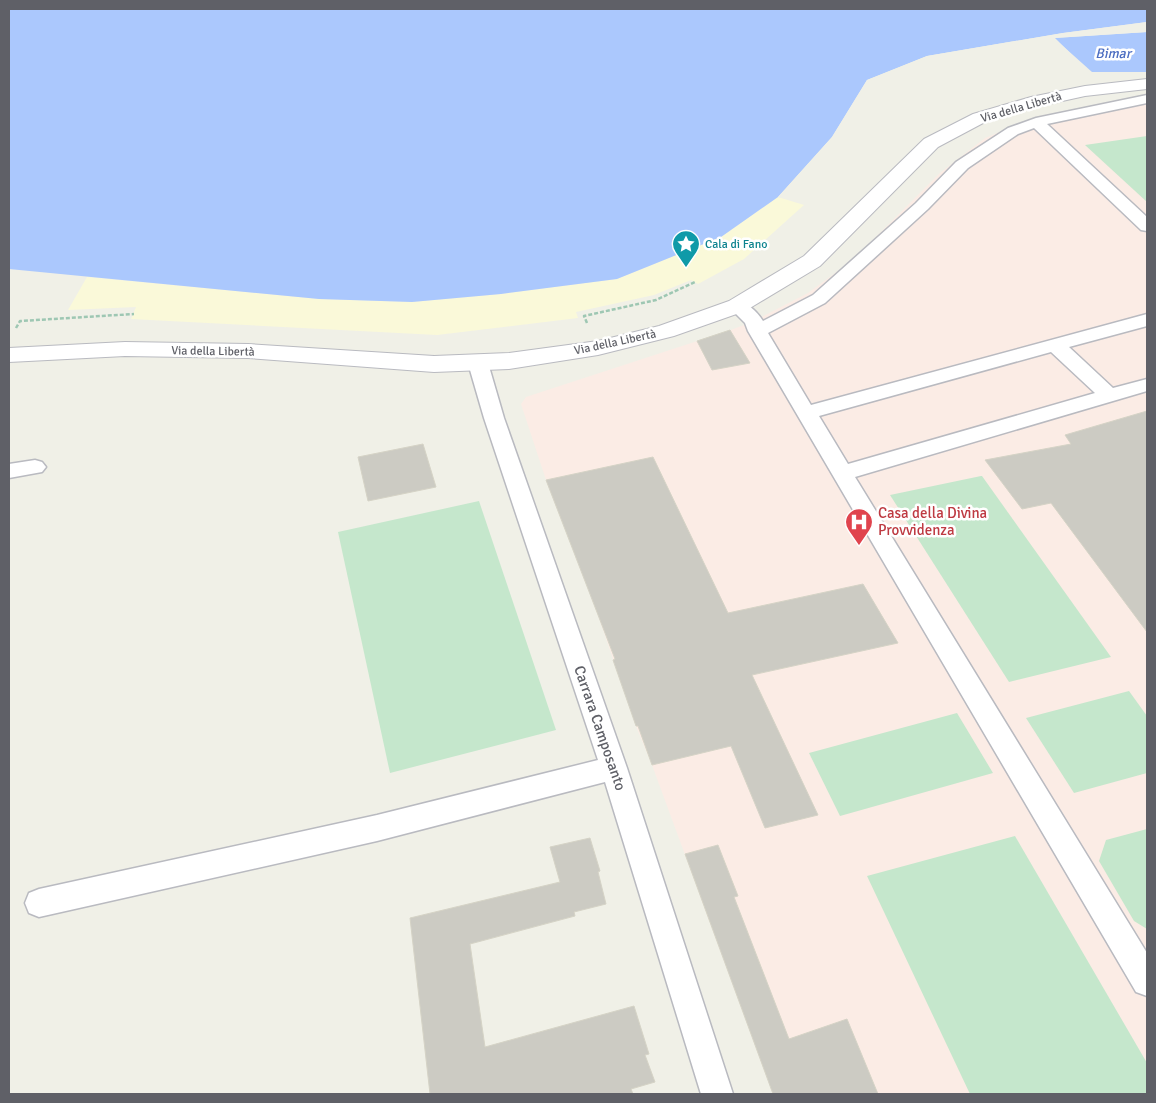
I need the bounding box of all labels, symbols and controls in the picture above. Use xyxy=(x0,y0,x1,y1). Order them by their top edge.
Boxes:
water label: Bimar xyxy=(1095,45,1133,62)
street label: Via della Libertà xyxy=(979,89,1063,126)
place icon: Cala di Fano xyxy=(671,229,701,268)
place label: Cala di Fano xyxy=(705,237,767,252)
street label: Via della Libertà xyxy=(573,326,657,359)
street label: Via della Libertà xyxy=(171,343,255,360)
place label: Casa della Divina Provvidenza xyxy=(878,504,987,539)
hospital icon: Casa della Divina Provvidenza xyxy=(844,507,874,546)
street label: Carrara Camposanto xyxy=(570,663,630,793)

